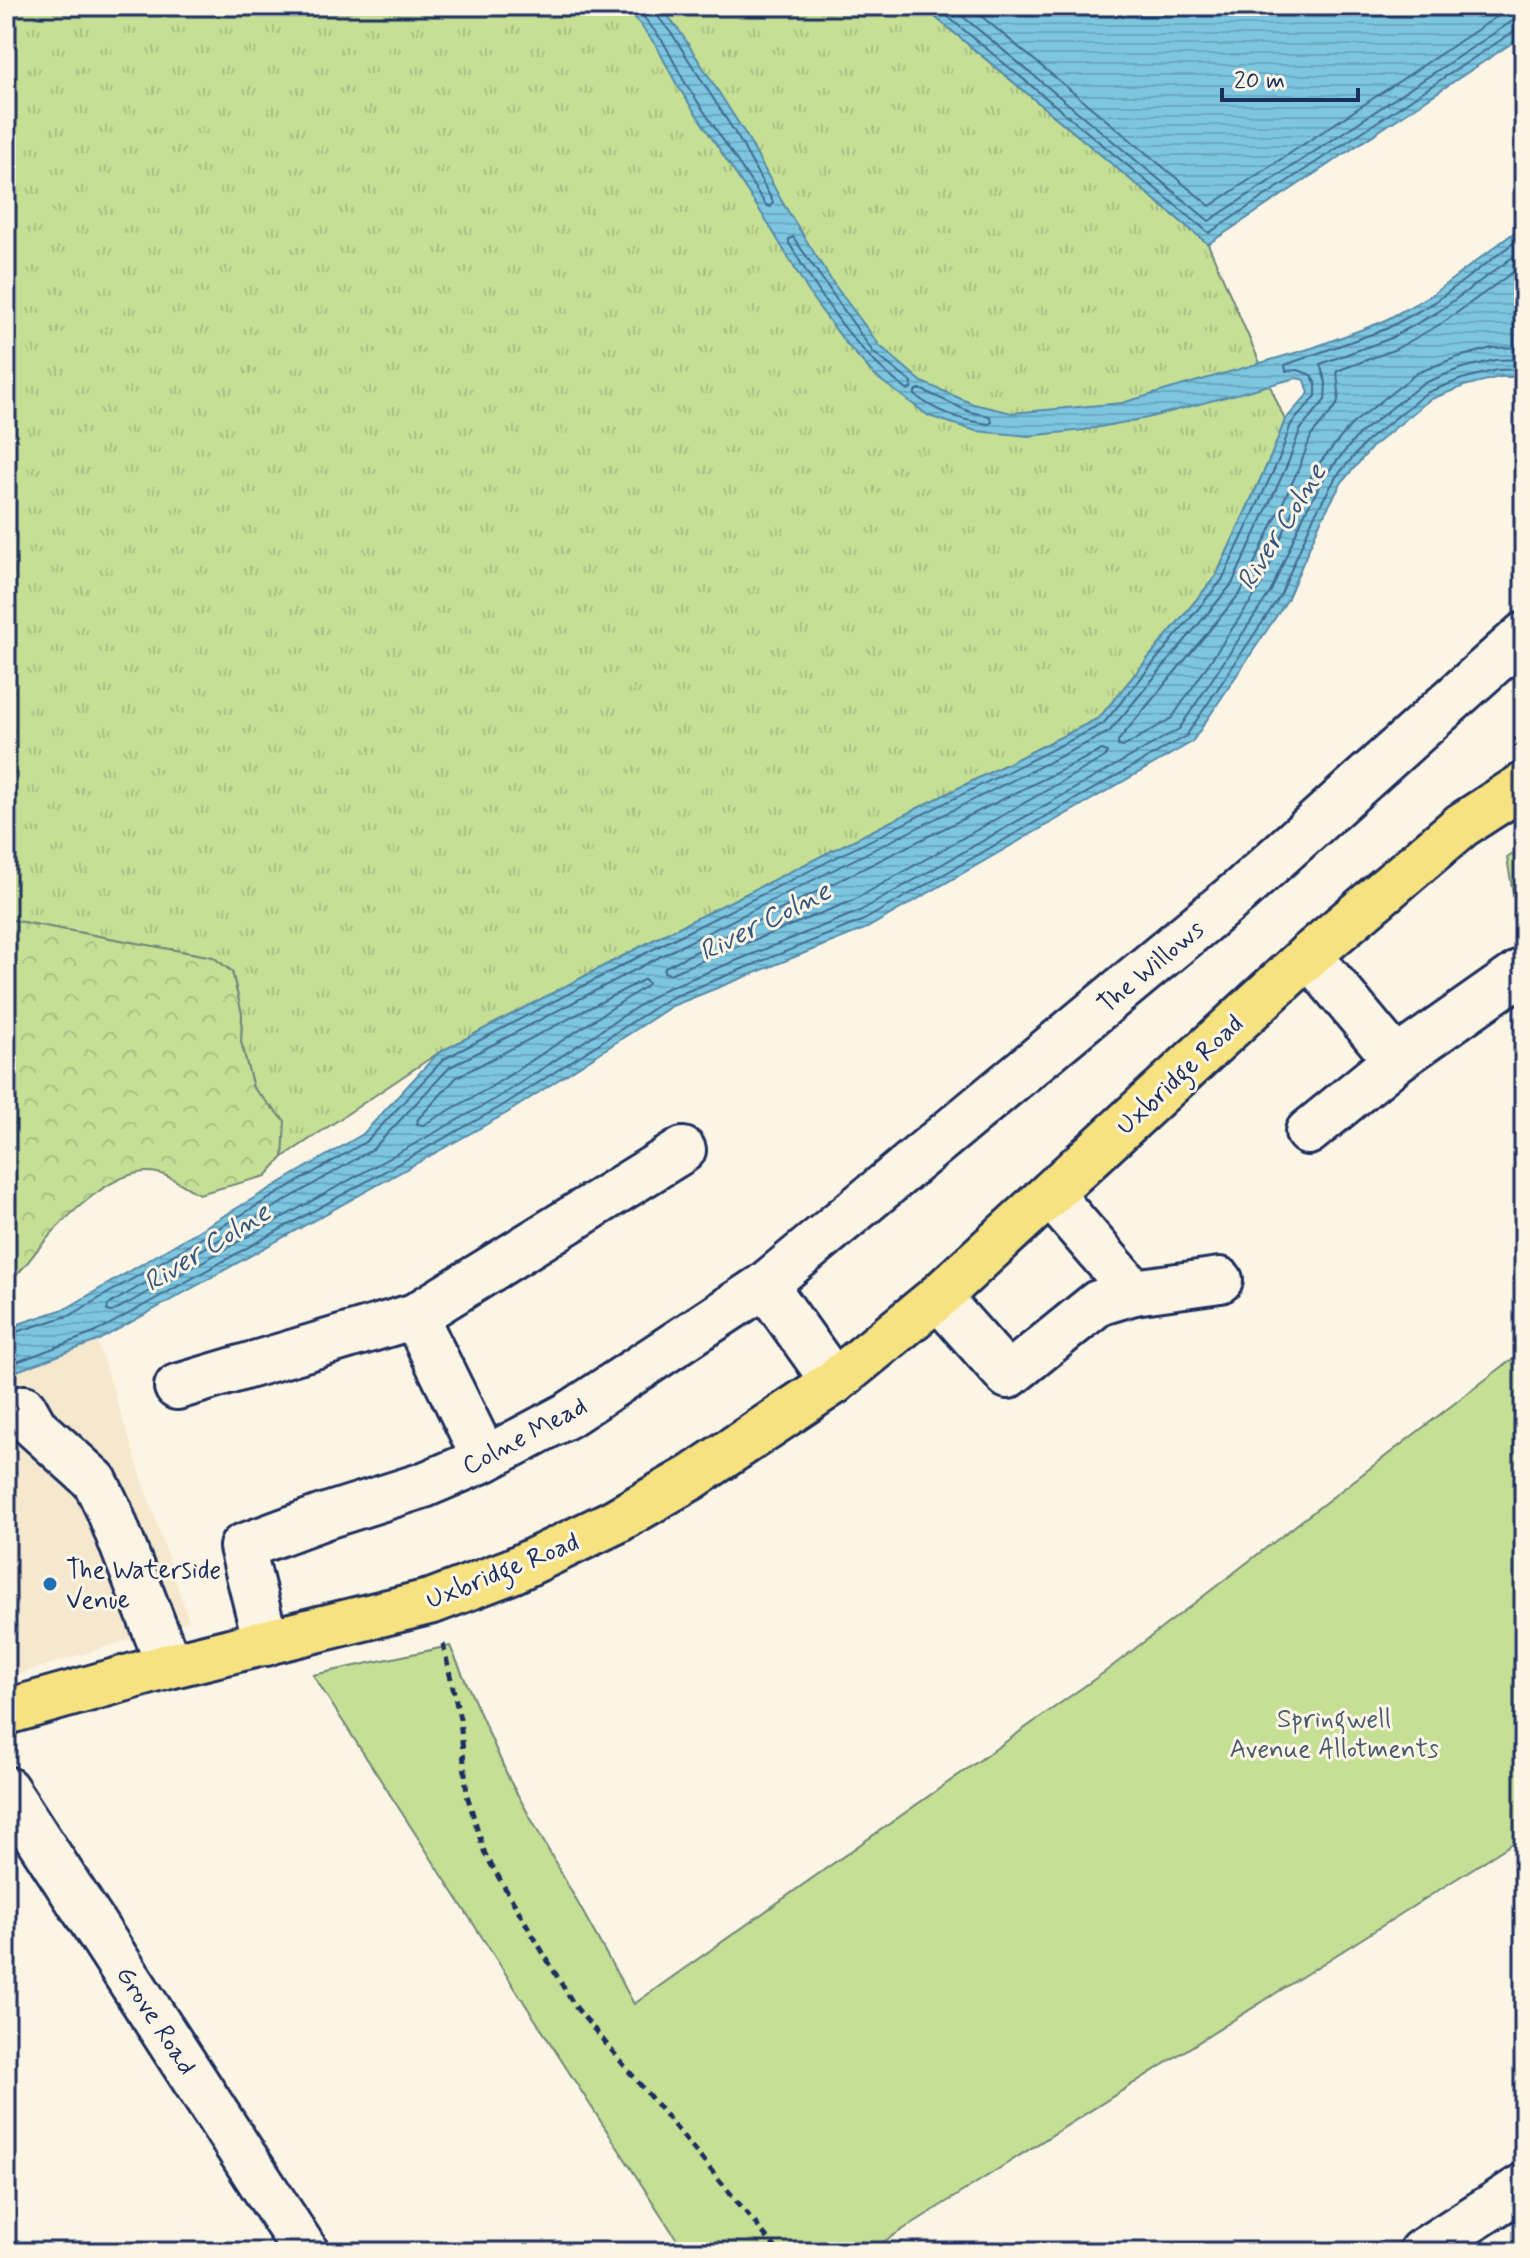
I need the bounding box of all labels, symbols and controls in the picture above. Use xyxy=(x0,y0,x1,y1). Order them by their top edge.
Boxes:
scale bar xyxy=(1222,52,1358,102)
text: 20 m xyxy=(1234,66,1285,97)
water label: River Colne xyxy=(1229,456,1336,598)
water label: River Colne xyxy=(693,873,838,971)
street label: The Willows xyxy=(1091,913,1212,1022)
street label: Uxbridge Road xyxy=(1109,1008,1253,1145)
water label: River Colne xyxy=(137,1194,279,1302)
street label: Colne Mead xyxy=(457,1390,593,1484)
street label: Uxbridge Road xyxy=(421,1526,585,1621)
place label: The Waterside Venue xyxy=(66,1554,221,1618)
marker: The Waterside Venue xyxy=(41,1575,59,1593)
park label: Springwell Avenue Allotments xyxy=(1229,1703,1439,1767)
street label: Grove Road xyxy=(107,1960,203,2082)

